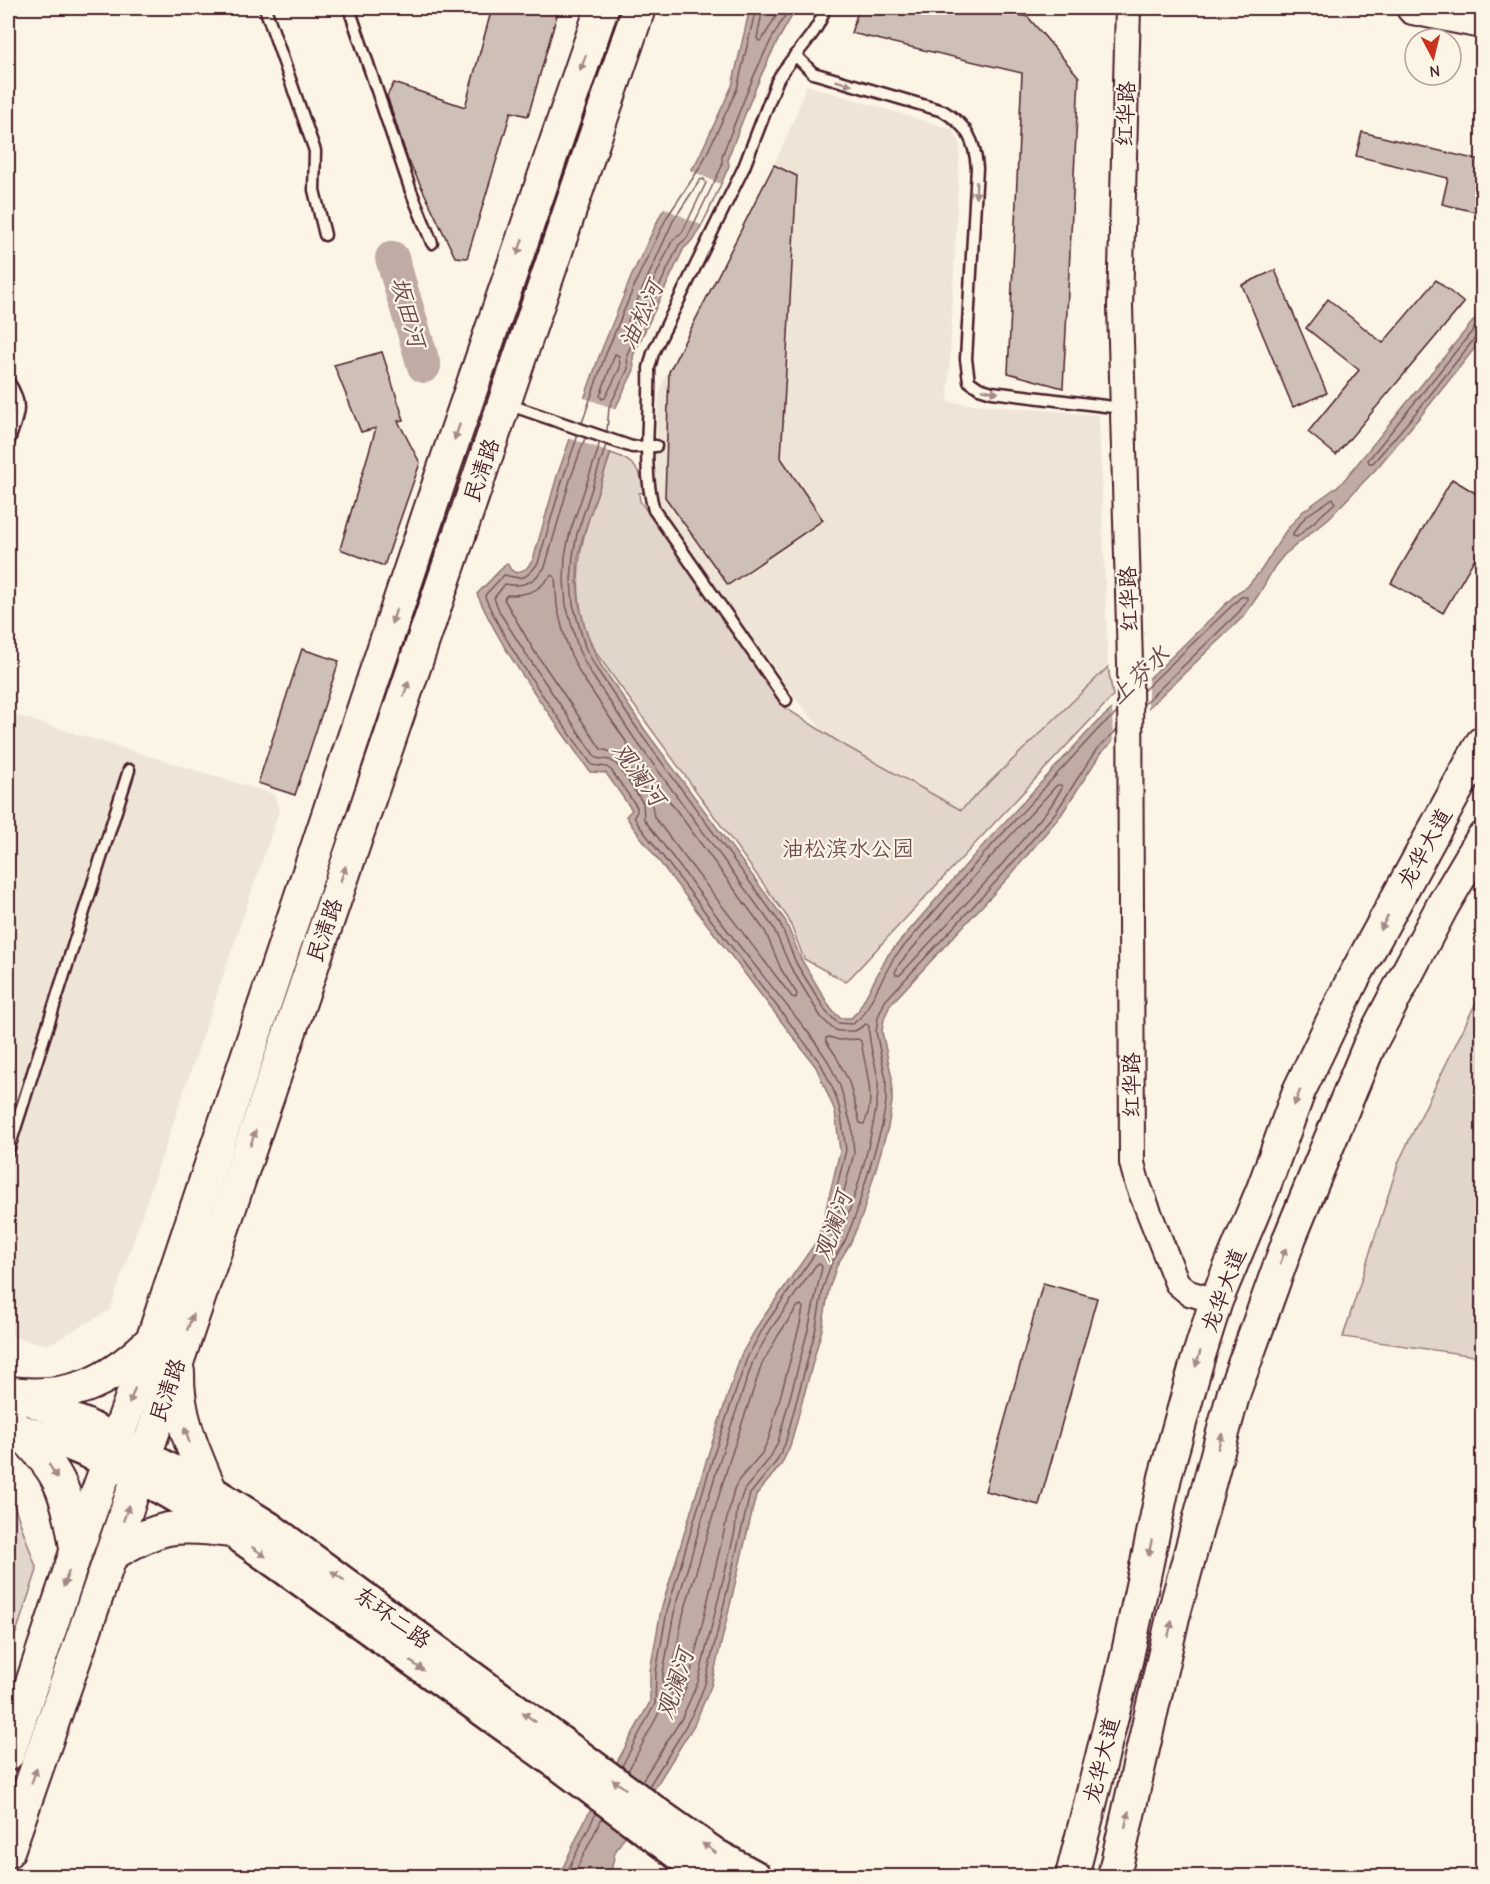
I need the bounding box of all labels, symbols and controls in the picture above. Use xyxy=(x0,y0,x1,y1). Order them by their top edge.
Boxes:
north arrow xyxy=(1403,27,1463,87)
one-way arrow xyxy=(578,54,588,72)
text: N xyxy=(1428,61,1441,80)
one-way arrow xyxy=(835,78,853,88)
street label: 红华路 xyxy=(1112,81,1140,147)
one-way arrow xyxy=(971,180,980,199)
one-way arrow xyxy=(514,238,524,256)
water label: 油松河 xyxy=(613,273,671,354)
water label: 坂田河 xyxy=(385,274,432,354)
one-way arrow xyxy=(981,387,1000,396)
one-way arrow xyxy=(451,423,461,441)
street label: 民清路 xyxy=(459,435,505,506)
street label: 红华路 xyxy=(1115,566,1143,632)
one-way arrow xyxy=(389,607,399,625)
water label: 上芬水 xyxy=(1103,640,1176,710)
one-way arrow xyxy=(402,680,411,698)
water label: 观澜河 xyxy=(607,737,674,815)
street label: 龙华大道 xyxy=(1392,804,1458,893)
park label: 油松滨水公园 xyxy=(782,836,914,862)
one-way arrow xyxy=(339,865,348,883)
street label: 民清路 xyxy=(302,895,348,966)
one-way arrow xyxy=(1379,915,1389,932)
street label: 红华路 xyxy=(1119,1052,1145,1118)
one-way arrow xyxy=(1292,1089,1301,1107)
one-way arrow xyxy=(249,1129,259,1147)
water label: 观澜河 xyxy=(808,1184,859,1265)
street label: 龙华大道 xyxy=(1196,1245,1252,1336)
one-way arrow xyxy=(1279,1247,1289,1265)
one-way arrow xyxy=(186,1313,196,1331)
one-way arrow xyxy=(1193,1350,1202,1368)
street label: 民清路 xyxy=(145,1355,191,1426)
one-way arrow xyxy=(127,1387,137,1405)
one-way arrow xyxy=(182,1426,191,1444)
one-way arrow xyxy=(1216,1432,1225,1450)
one-way arrow xyxy=(48,1463,59,1479)
one-way arrow xyxy=(121,1504,131,1522)
one-way arrow xyxy=(1145,1538,1155,1557)
one-way arrow xyxy=(252,1545,267,1557)
one-way arrow xyxy=(61,1570,71,1588)
one-way arrow xyxy=(331,1571,346,1583)
street label: 东环二路 xyxy=(349,1581,436,1654)
one-way arrow xyxy=(1166,1620,1176,1639)
water label: 观澜河 xyxy=(651,1642,701,1723)
one-way arrow xyxy=(409,1660,425,1672)
one-way arrow xyxy=(521,1711,537,1723)
street label: 龙华大道 xyxy=(1079,1714,1125,1806)
one-way arrow xyxy=(29,1767,39,1785)
one-way arrow xyxy=(612,1778,627,1790)
one-way arrow xyxy=(1123,1810,1132,1829)
one-way arrow xyxy=(701,1842,717,1854)

